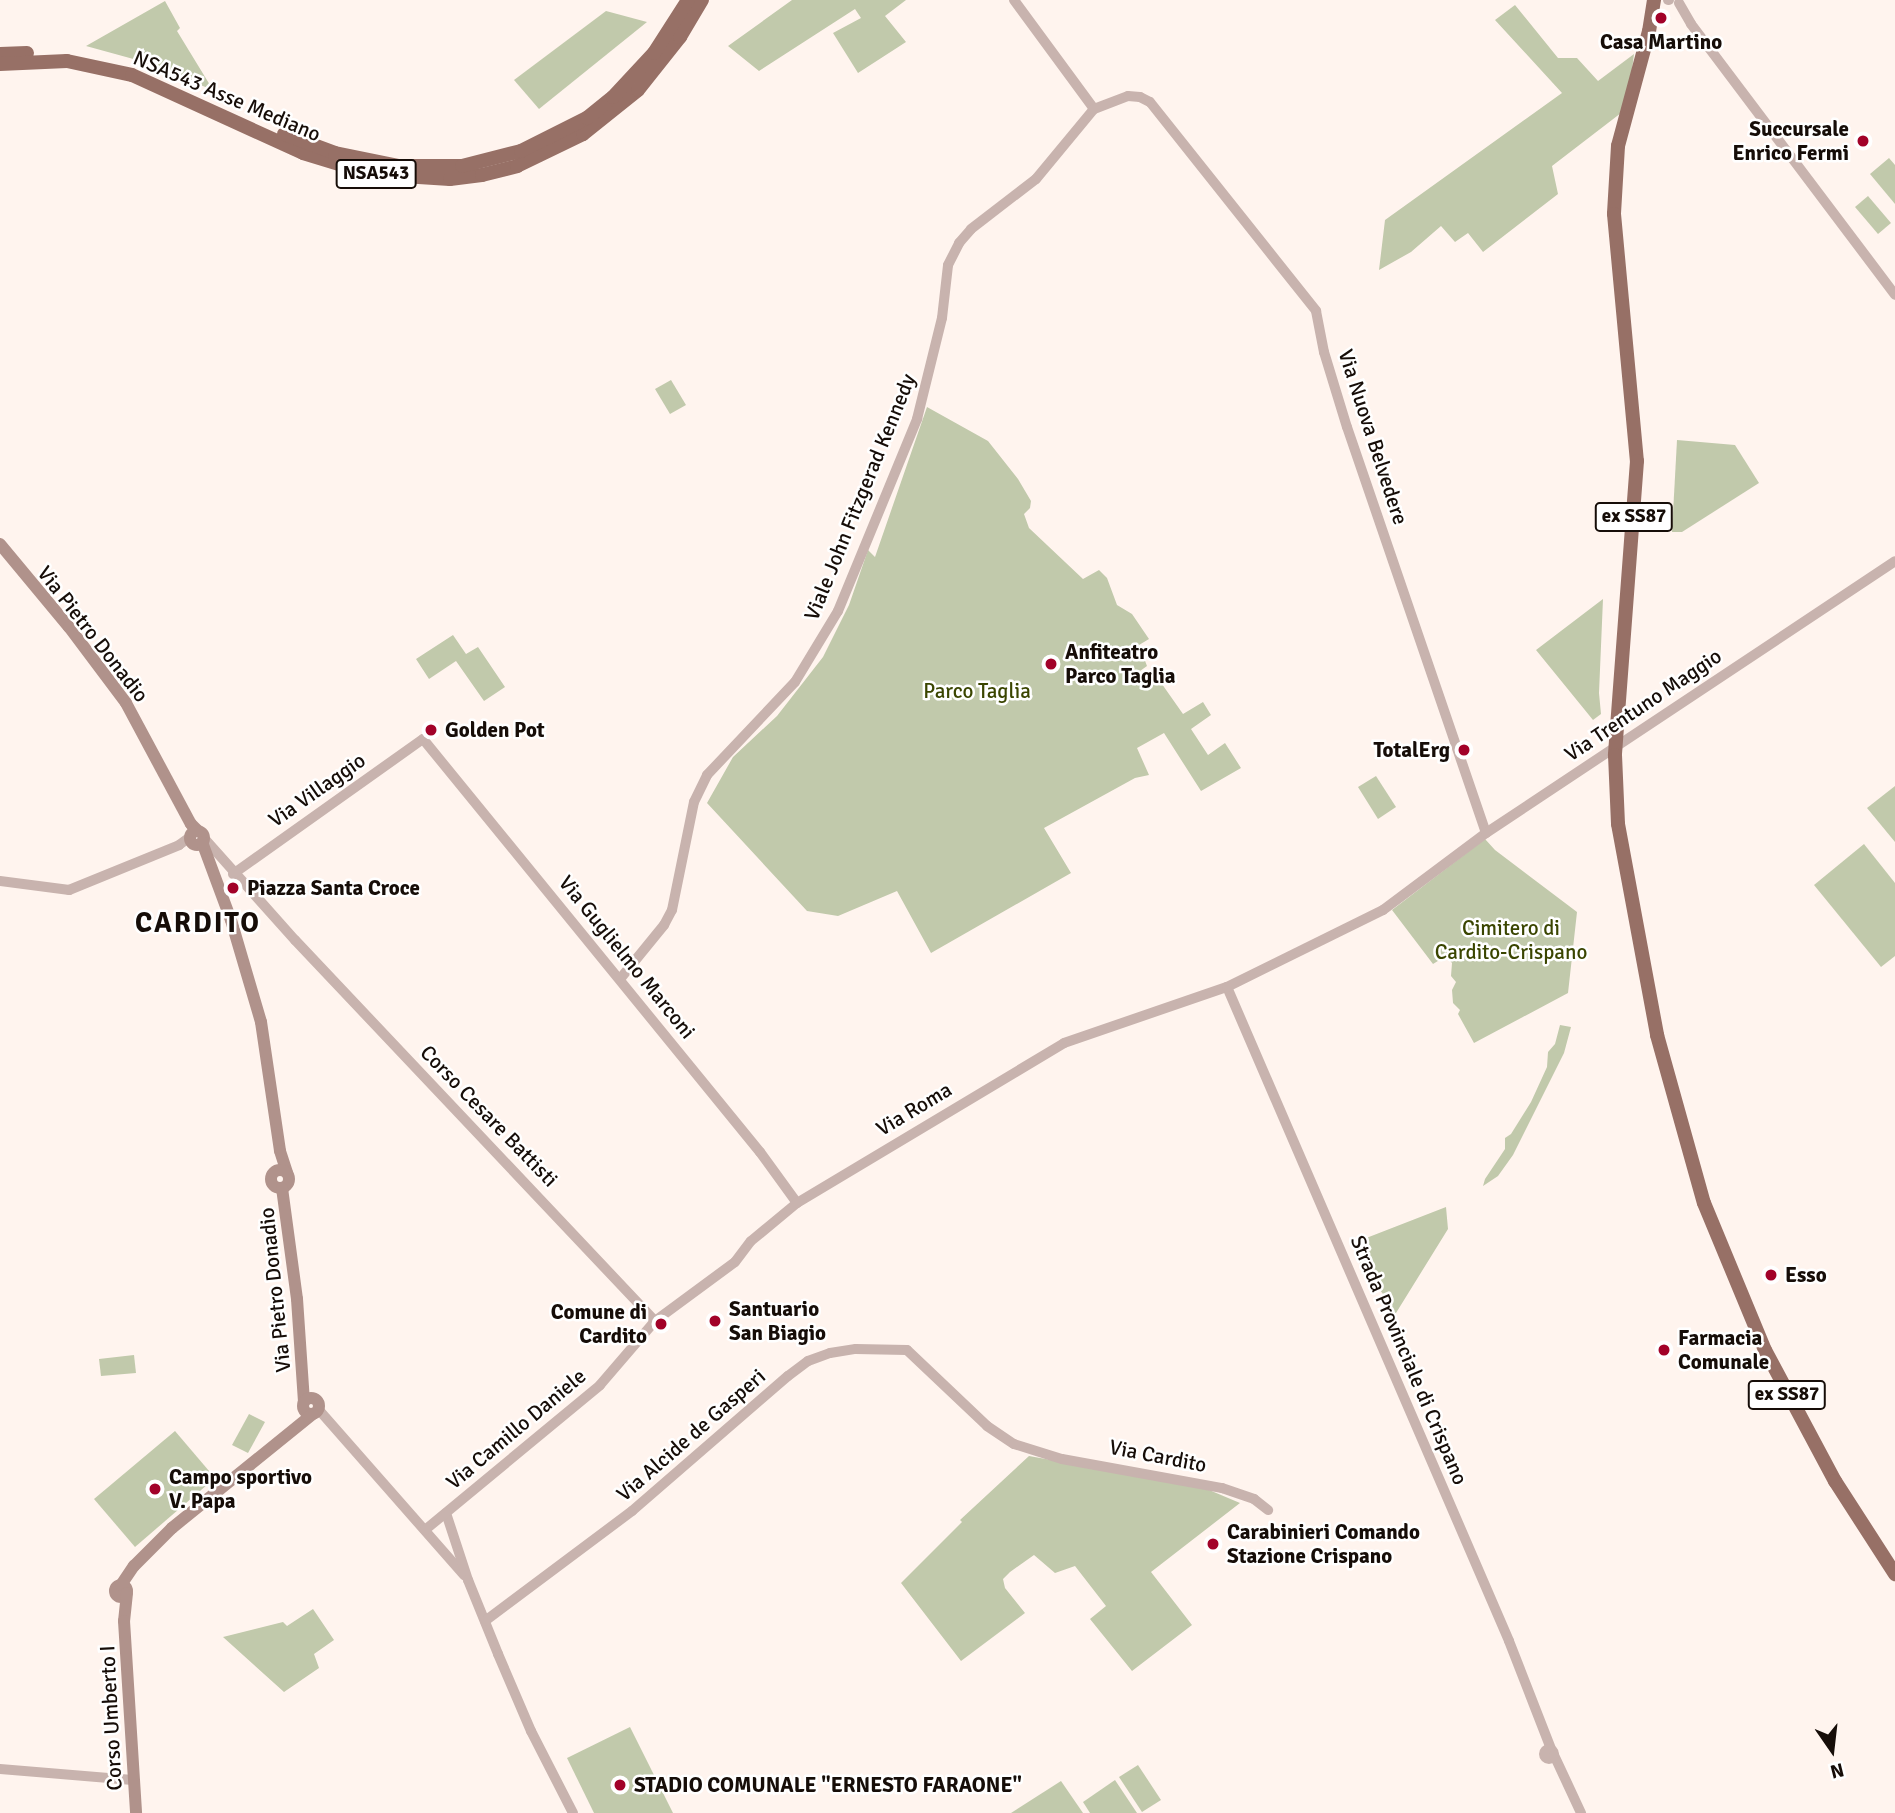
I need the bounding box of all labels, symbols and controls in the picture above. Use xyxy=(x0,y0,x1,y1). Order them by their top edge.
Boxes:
marker: Casa Martino xyxy=(1653,10,1669,26)
place label: Casa Martino xyxy=(1600,29,1722,55)
street label: NSA543 Asse Mediano xyxy=(130,45,324,147)
place label: Succursale Enrico Fermi xyxy=(1733,116,1849,166)
marker: Succursale Enrico Fermi xyxy=(1855,133,1871,149)
road number: NSA543 xyxy=(334,158,418,190)
street label: Via Nuova Belvedere xyxy=(1333,346,1413,528)
street label: Viale John Fitzgerad Kennedy xyxy=(799,370,921,624)
road number: ex SS87 xyxy=(1594,502,1674,532)
street label: Via Pietro Donadio xyxy=(32,561,154,707)
place label: Anfiteatro Parco Taglia xyxy=(1065,639,1176,689)
street label: Via Trentuno Maggio xyxy=(1560,643,1726,767)
marker: Anfiteatro Parco Taglia xyxy=(1043,656,1059,672)
park label: Parco Taglia xyxy=(923,678,1031,704)
place label: Golden Pot xyxy=(445,717,545,743)
marker: Golden Pot xyxy=(423,722,439,738)
place label: TotalErg xyxy=(1374,737,1450,763)
marker: TotalErg xyxy=(1456,742,1472,758)
street label: Via Villaggio xyxy=(264,748,370,832)
street label: Via Guglielmo Marconi xyxy=(553,870,701,1044)
place label: Piazza Santa Croce xyxy=(247,875,420,901)
marker: Piazza Santa Croce xyxy=(225,880,241,896)
district label: CARDITO xyxy=(136,906,260,940)
park label: Cimitero di Cardito-Crispano xyxy=(1435,915,1587,965)
street label: Corso Cesare Battisti xyxy=(415,1040,563,1192)
street label: Via Roma xyxy=(872,1077,956,1141)
street label: Via Pietro Donadio xyxy=(254,1206,296,1374)
street label: Strada Provinciale di Crispano xyxy=(1345,1232,1473,1488)
place label: Esso xyxy=(1785,1262,1827,1288)
marker: Esso xyxy=(1763,1267,1779,1283)
place label: Santuario San Biagio xyxy=(729,1296,826,1346)
place label: Comune di Cardito xyxy=(551,1299,647,1349)
marker: Santuario San Biagio xyxy=(707,1313,723,1329)
marker: Comune di Cardito xyxy=(653,1316,669,1332)
place label: Farmacia Comunale xyxy=(1678,1325,1769,1375)
marker: Farmacia Comunale xyxy=(1656,1342,1672,1358)
street label: Via Camillo Daniele xyxy=(441,1363,591,1495)
street label: Via Alcide de Gasperi xyxy=(612,1364,770,1506)
road number: ex SS87 xyxy=(1747,1380,1827,1410)
street label: Via Cardito xyxy=(1107,1434,1209,1478)
place label: Campo sportivo V. Papa xyxy=(169,1464,312,1514)
marker: Campo sportivo V. Papa xyxy=(147,1481,163,1497)
place label: Carabinieri Comando Stazione Crispano xyxy=(1227,1519,1420,1569)
marker: Carabinieri Comando Stazione Crispano xyxy=(1205,1536,1221,1552)
street label: Corso Umberto I xyxy=(95,1645,127,1791)
north arrow xyxy=(1797,1715,1867,1785)
text: N xyxy=(1828,1757,1846,1784)
place label: STADIO COMUNALE "ERNESTO FARAONE" xyxy=(634,1772,1022,1798)
marker: STADIO COMUNALE "ERNESTO FARAONE" xyxy=(612,1777,628,1793)

